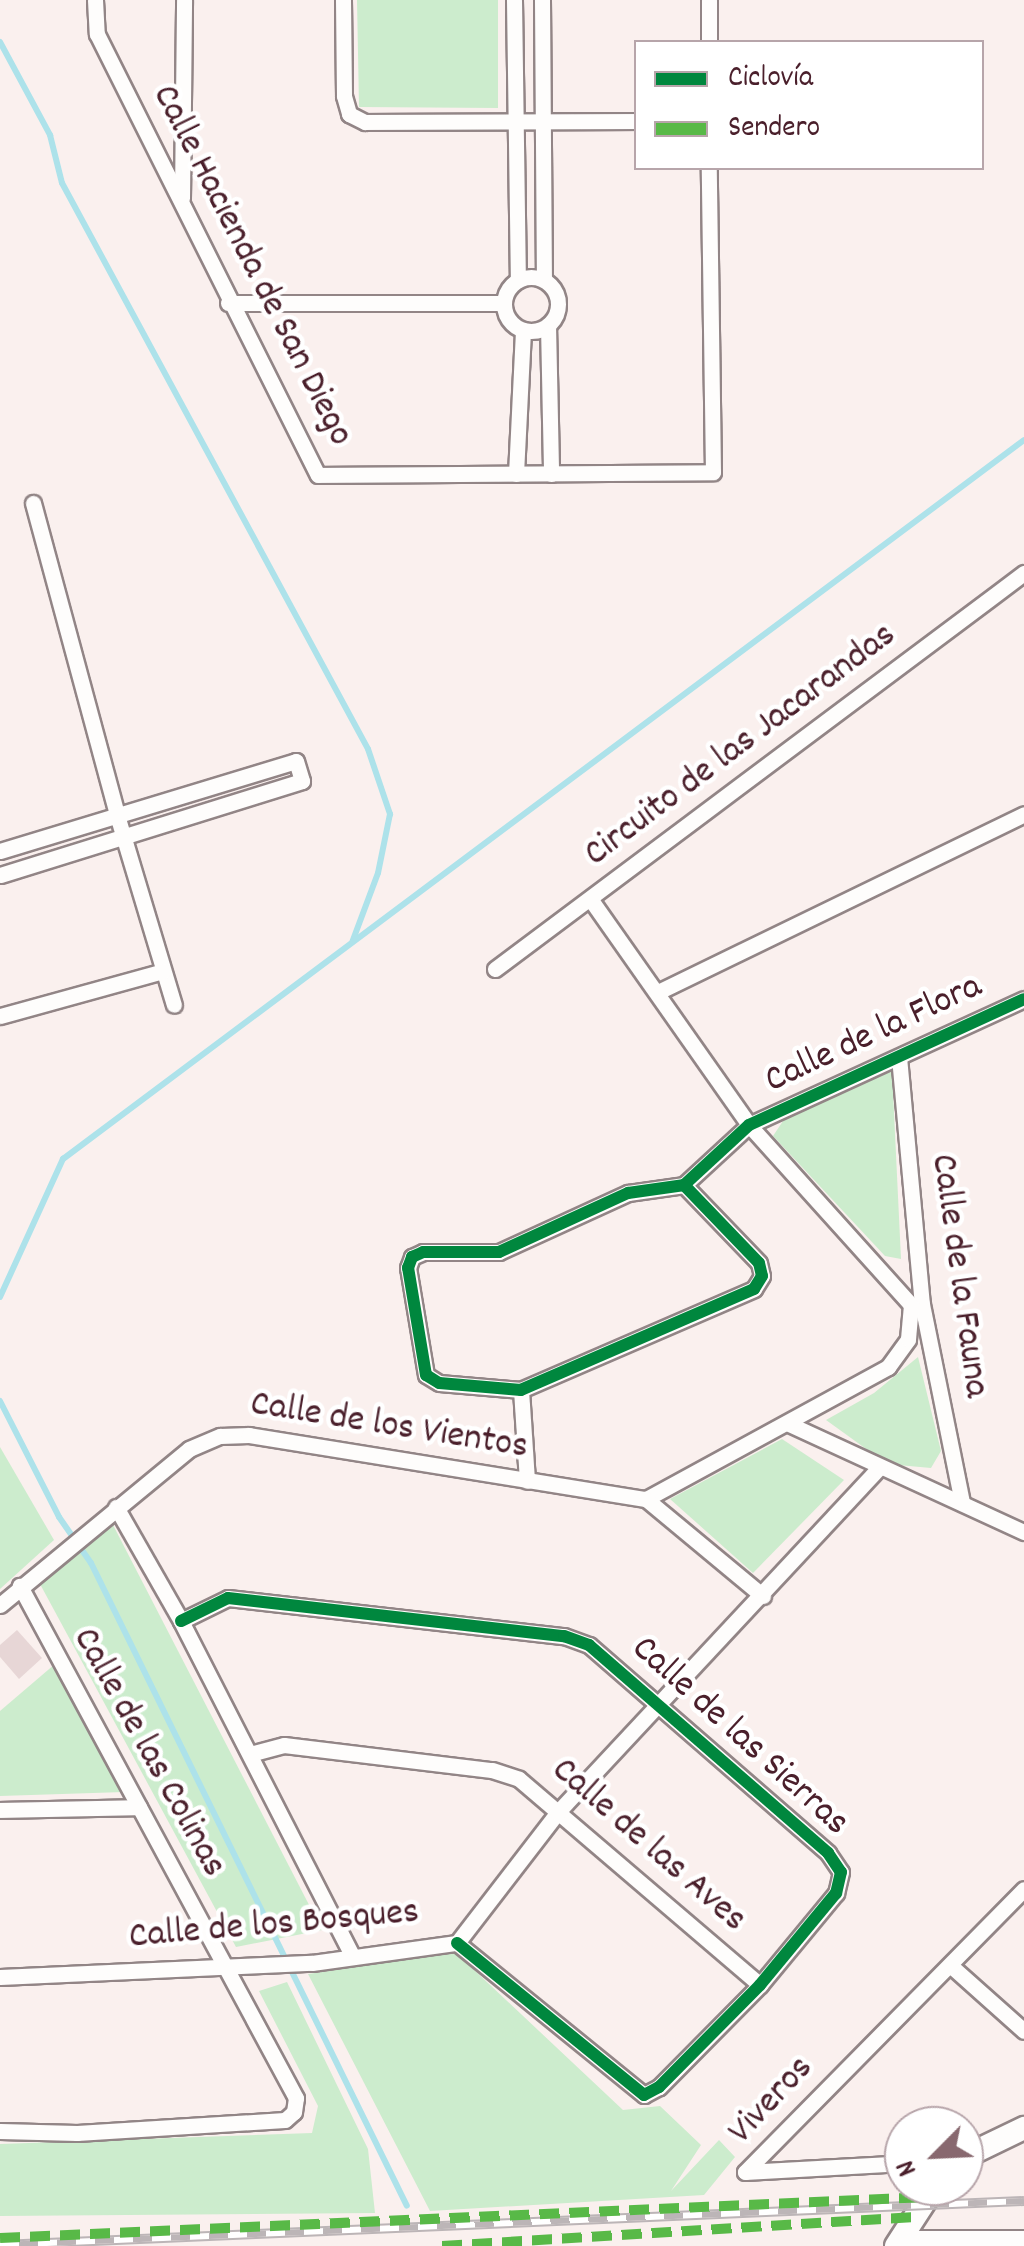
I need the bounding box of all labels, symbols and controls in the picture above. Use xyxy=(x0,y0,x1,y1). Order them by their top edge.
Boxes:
legend xyxy=(634,40,984,170)
text: Ciclovía xyxy=(728,58,813,101)
street label: Calle Hacienda de San Diego xyxy=(140,78,362,454)
text: Sendero xyxy=(728,108,820,151)
street label: Circuito de las Jacarandas xyxy=(576,614,906,878)
street label: Calle de la Flora xyxy=(758,965,990,1105)
street label: Calle de la Fauna xyxy=(918,1151,998,1401)
street label: Calle de los Vientos xyxy=(247,1383,531,1471)
street label: Calle de las Colinas xyxy=(61,1620,235,1886)
street label: Calle de las Sierras xyxy=(621,1627,857,1847)
street label: Calle de las Aves xyxy=(541,1749,755,1943)
street label: Calle de los Bosques xyxy=(127,1891,421,1961)
street label: Viveros xyxy=(720,2047,824,2155)
north arrow xyxy=(884,2106,984,2206)
text: N xyxy=(887,2153,930,2182)

